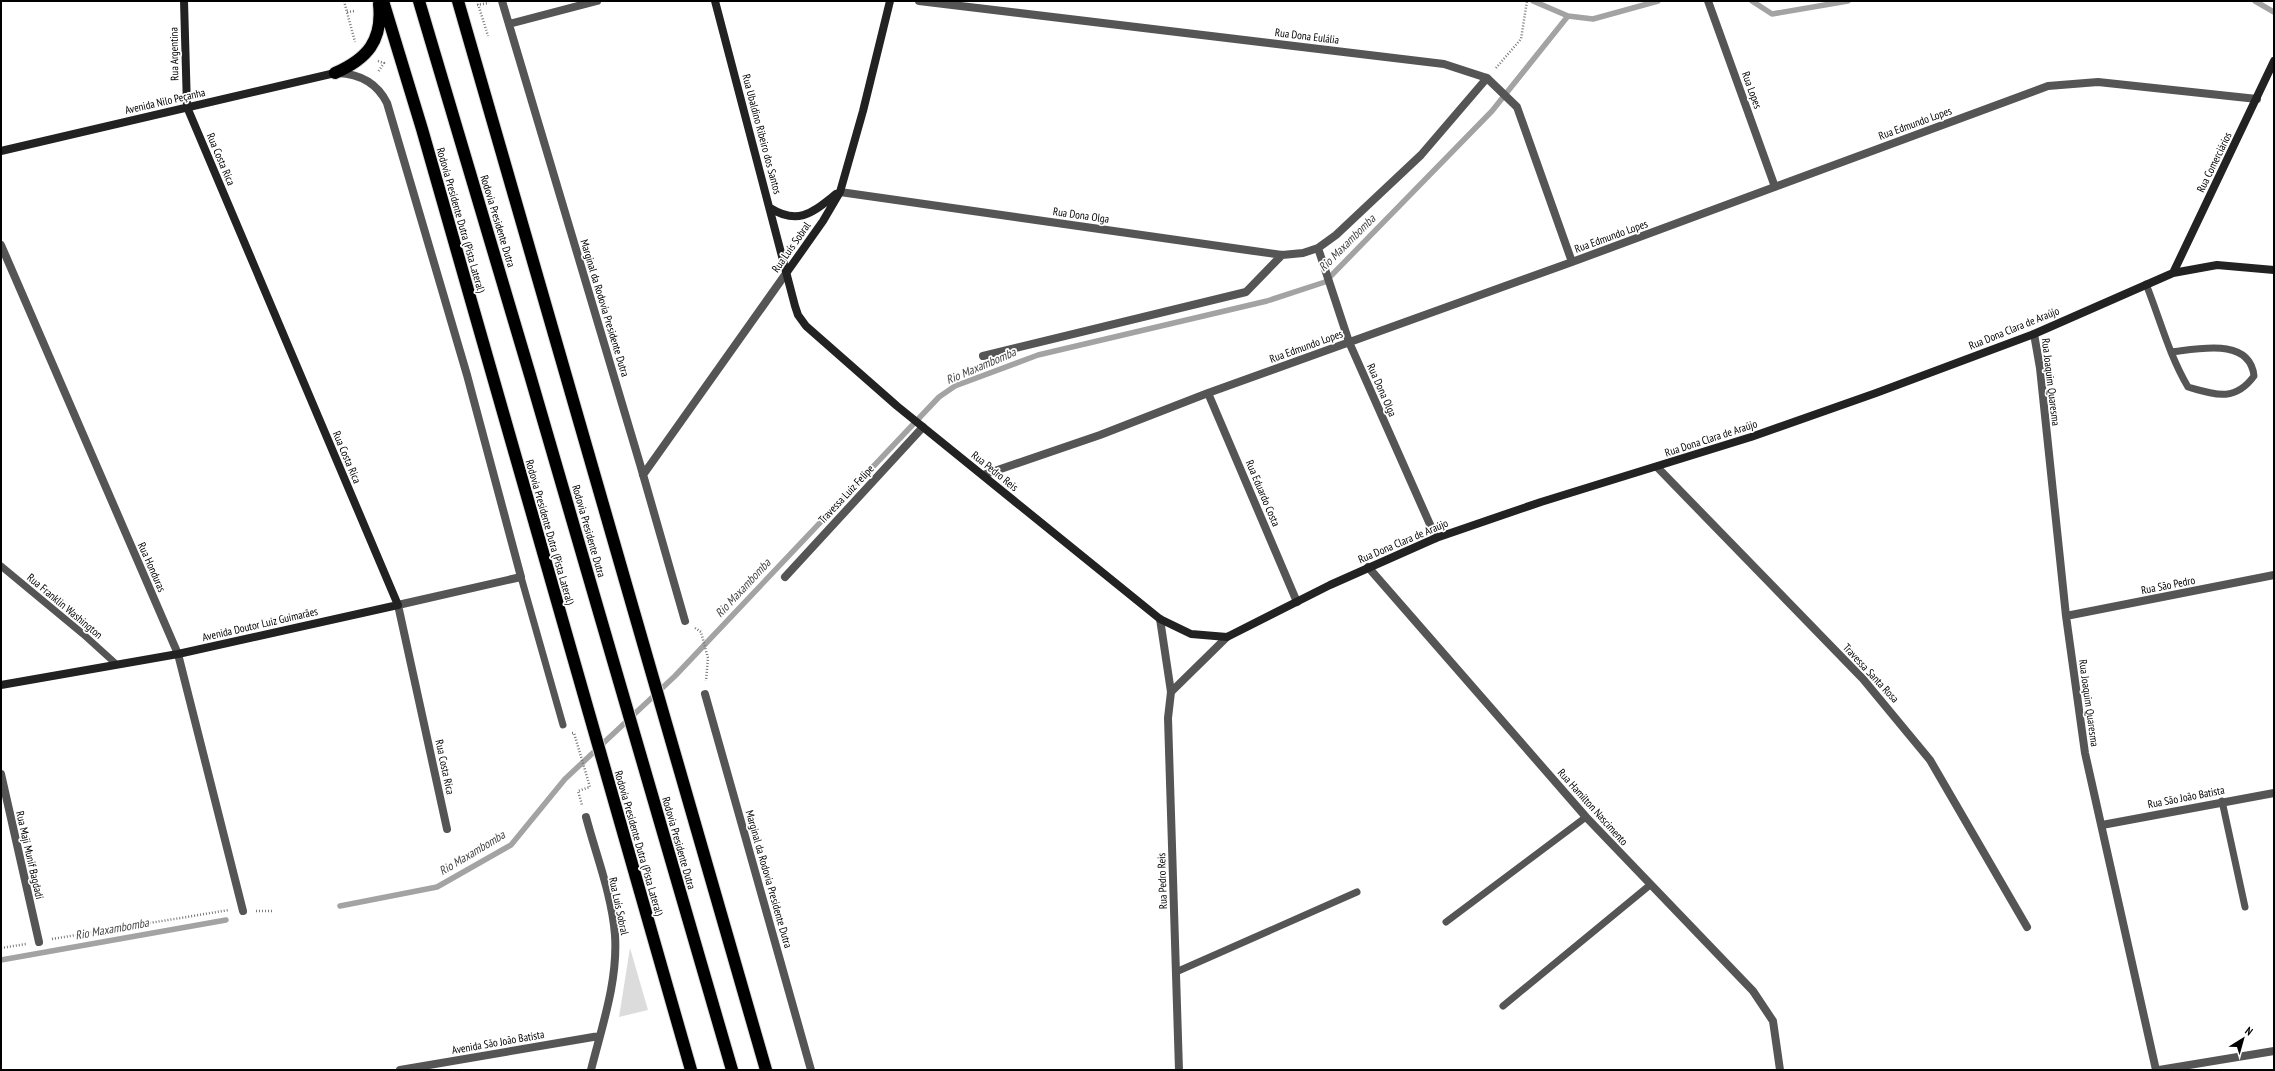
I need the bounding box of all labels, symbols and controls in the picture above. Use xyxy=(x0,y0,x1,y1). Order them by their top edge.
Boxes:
street label: Rua Dona Eulália xyxy=(1274,25,1340,47)
street label: Rua Argentina xyxy=(167,27,181,81)
street label: Rua Lopes xyxy=(1739,69,1765,111)
street label: Rua Ubaldino Ribeiro dos Santos xyxy=(739,72,785,196)
street label: Avenida Nilo Peçanha xyxy=(124,85,206,117)
street label: Rua Edmundo Lopes xyxy=(1877,103,1954,143)
street label: Rua Comerciários xyxy=(2193,129,2235,195)
street label: Rua Costa Rica xyxy=(204,131,238,187)
street label: Rodovia Presidente Dutra (Pista Lateral) xyxy=(434,146,489,295)
street label: Rodovia Presidente Dutra xyxy=(477,173,519,269)
street label: Rua Dona Olga xyxy=(1052,204,1110,226)
water label: Rio Maxambomba xyxy=(1315,210,1379,274)
street label: Rua Edmundo Lopes xyxy=(1573,216,1650,256)
street label: Rua Luís Sobral xyxy=(768,219,814,275)
street label: Marginal da Rodovia Presidente Dutra xyxy=(577,238,633,378)
street label: Rua Dona Clara de Araújo xyxy=(1967,303,2062,353)
street label: Rua Edmundo Lopes xyxy=(1268,326,1345,366)
street label: Rua Joaquim Quaresma xyxy=(2039,337,2063,427)
water label: Rio Maxambomba xyxy=(944,344,1019,387)
street label: Rua Dona Olga xyxy=(1364,361,1400,419)
street label: Rua Dona Clara de Araújo xyxy=(1663,416,1759,460)
street label: Rua Costa Rica xyxy=(330,429,364,485)
street label: Rua Pedro Reis xyxy=(969,448,1022,494)
street label: Rodovia Presidente Dutra (Pista Lateral) xyxy=(523,458,578,607)
street label: Rua Eduardo Costa xyxy=(1243,458,1283,528)
street label: Travessa Luiz Felipe xyxy=(815,461,877,526)
street label: Rodovia Presidente Dutra xyxy=(569,483,609,579)
street label: Rua Dona Clara de Araújo xyxy=(1356,516,1450,566)
street label: Rua Honduras xyxy=(135,540,169,594)
water label: Rio Maxambomba xyxy=(712,554,774,620)
street label: Rua Franklin Washington xyxy=(24,570,106,642)
street label: Rua São Pedro xyxy=(2140,573,2196,597)
street label: Avenida Doutor Luiz Guimarães xyxy=(201,604,319,644)
street label: Travessa Santa Rosa xyxy=(1840,641,1902,705)
street label: Rua Joaquim Quaresma xyxy=(2076,658,2102,748)
street label: Rua Costa Rica xyxy=(432,738,458,796)
street label: Rua Hamilton Nascimento xyxy=(1555,766,1631,849)
street label: Rodovia Presidente Dutra (Pista Lateral) xyxy=(612,769,667,918)
street label: Rua São João Batista xyxy=(2146,783,2226,811)
street label: Rodovia Presidente Dutra xyxy=(659,795,699,891)
street label: Marginal da Rodovia Presidente Dutra xyxy=(743,808,795,950)
street label: Rua Maji Munif Bagdadi xyxy=(13,810,47,900)
water label: Rio Maxambomba xyxy=(436,826,508,878)
street label: Rua Pedro Reis xyxy=(1154,852,1170,909)
street label: Rua Luís Sobral xyxy=(606,876,632,937)
water label: Rio Maxambomba xyxy=(74,914,151,942)
north arrow xyxy=(2223,1019,2263,1059)
text: N xyxy=(2242,1024,2256,1038)
street label: Avenida São João Batista xyxy=(451,1027,545,1057)

